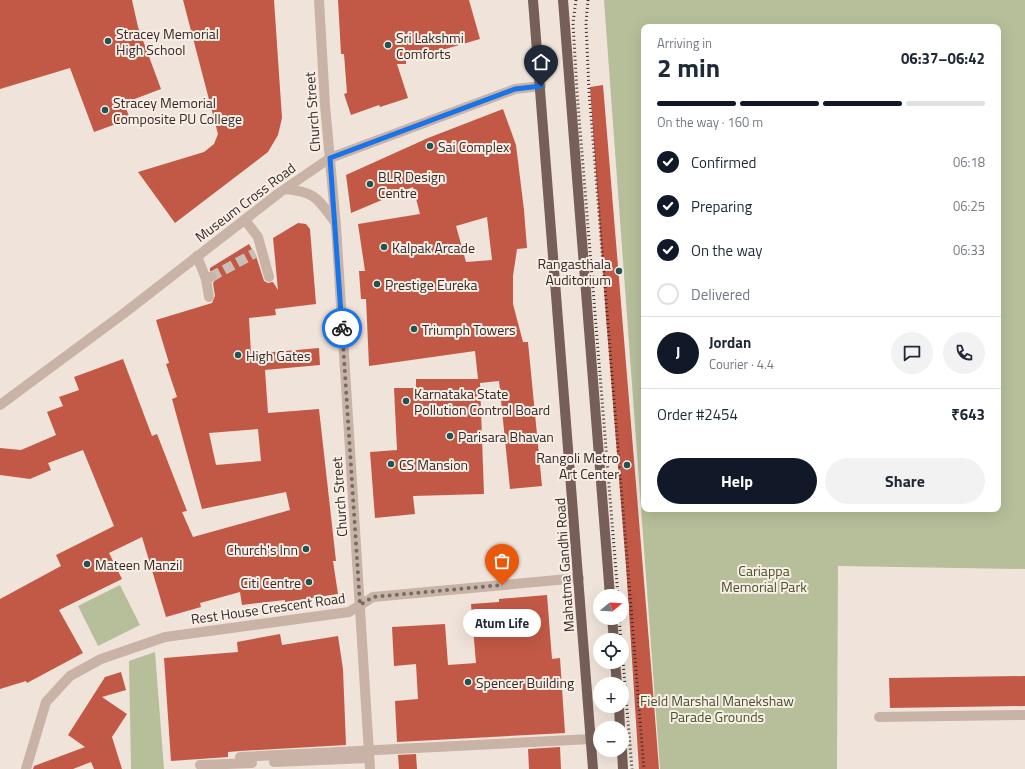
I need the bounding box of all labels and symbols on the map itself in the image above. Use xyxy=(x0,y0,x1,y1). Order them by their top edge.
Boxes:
place label: Stracey Memorial High School xyxy=(116,23,219,60)
place label: Sri Lakshmi Comforts xyxy=(396,27,464,64)
marker: Stracey Memorial High School xyxy=(103,36,113,46)
marker: Sri Lakshmi Comforts xyxy=(383,40,393,50)
pin xyxy=(524,45,558,86)
street label: Church Street xyxy=(299,71,325,153)
place label: Stracey Memorial Composite PU College xyxy=(113,92,242,129)
marker: Stracey Memorial Composite PU College xyxy=(100,105,110,115)
place label: Sai Complex xyxy=(438,136,510,157)
marker: Sai Complex xyxy=(425,141,435,151)
street label: Museum Cross Road xyxy=(190,157,300,247)
place label: BLR Design Centre xyxy=(378,166,445,203)
marker: BLR Design Centre xyxy=(365,179,375,189)
place label: Kalpak Arcade xyxy=(392,237,475,258)
marker: Kalpak Arcade xyxy=(379,242,389,252)
place label: Rangasthala Auditorium xyxy=(537,253,611,290)
marker: Rangasthala Auditorium xyxy=(614,266,624,276)
place label: Prestige Eureka xyxy=(385,274,477,295)
marker: Prestige Eureka xyxy=(372,279,382,289)
courier xyxy=(322,308,362,348)
place label: Triumph Towers xyxy=(422,319,516,340)
marker: Triumph Towers xyxy=(409,324,419,334)
place label: High Gates xyxy=(246,345,310,366)
marker: High Gates xyxy=(233,350,243,360)
place label: Karnataka State Pollution Control Board xyxy=(414,383,550,420)
marker: Karnataka State Pollution Control Board xyxy=(401,396,411,406)
place label: Parisara Bhavan xyxy=(458,426,554,447)
marker: Parisara Bhavan xyxy=(445,431,455,441)
place label: Rangoli Metro Art Center xyxy=(536,447,619,484)
place label: CS Mansion xyxy=(399,454,468,475)
street label: Church Street xyxy=(326,456,352,538)
marker: CS Mansion xyxy=(386,459,396,469)
marker: Rangoli Metro Art Center xyxy=(622,460,632,470)
street label: Mahatma Gandhi Road xyxy=(549,497,579,633)
place label: Church's Inn xyxy=(226,539,298,560)
marker: Church's Inn xyxy=(301,544,311,554)
pin xyxy=(485,544,519,585)
place label: Mateen Manzil xyxy=(95,554,182,575)
marker: Mateen Manzil xyxy=(82,559,92,569)
park label: Cariappa Memorial Park xyxy=(721,560,807,597)
place label: Citi Centre xyxy=(241,572,301,593)
marker: Citi Centre xyxy=(304,577,314,587)
street label: Rest House Crescent Road xyxy=(189,587,347,629)
north arrow xyxy=(593,589,629,625)
callout: Atum Life xyxy=(463,609,541,637)
place label: Spencer Building xyxy=(476,672,574,693)
marker: Spencer Building xyxy=(463,677,473,687)
park label: Field Marshal Manekshaw Parade Grounds xyxy=(640,690,794,727)

